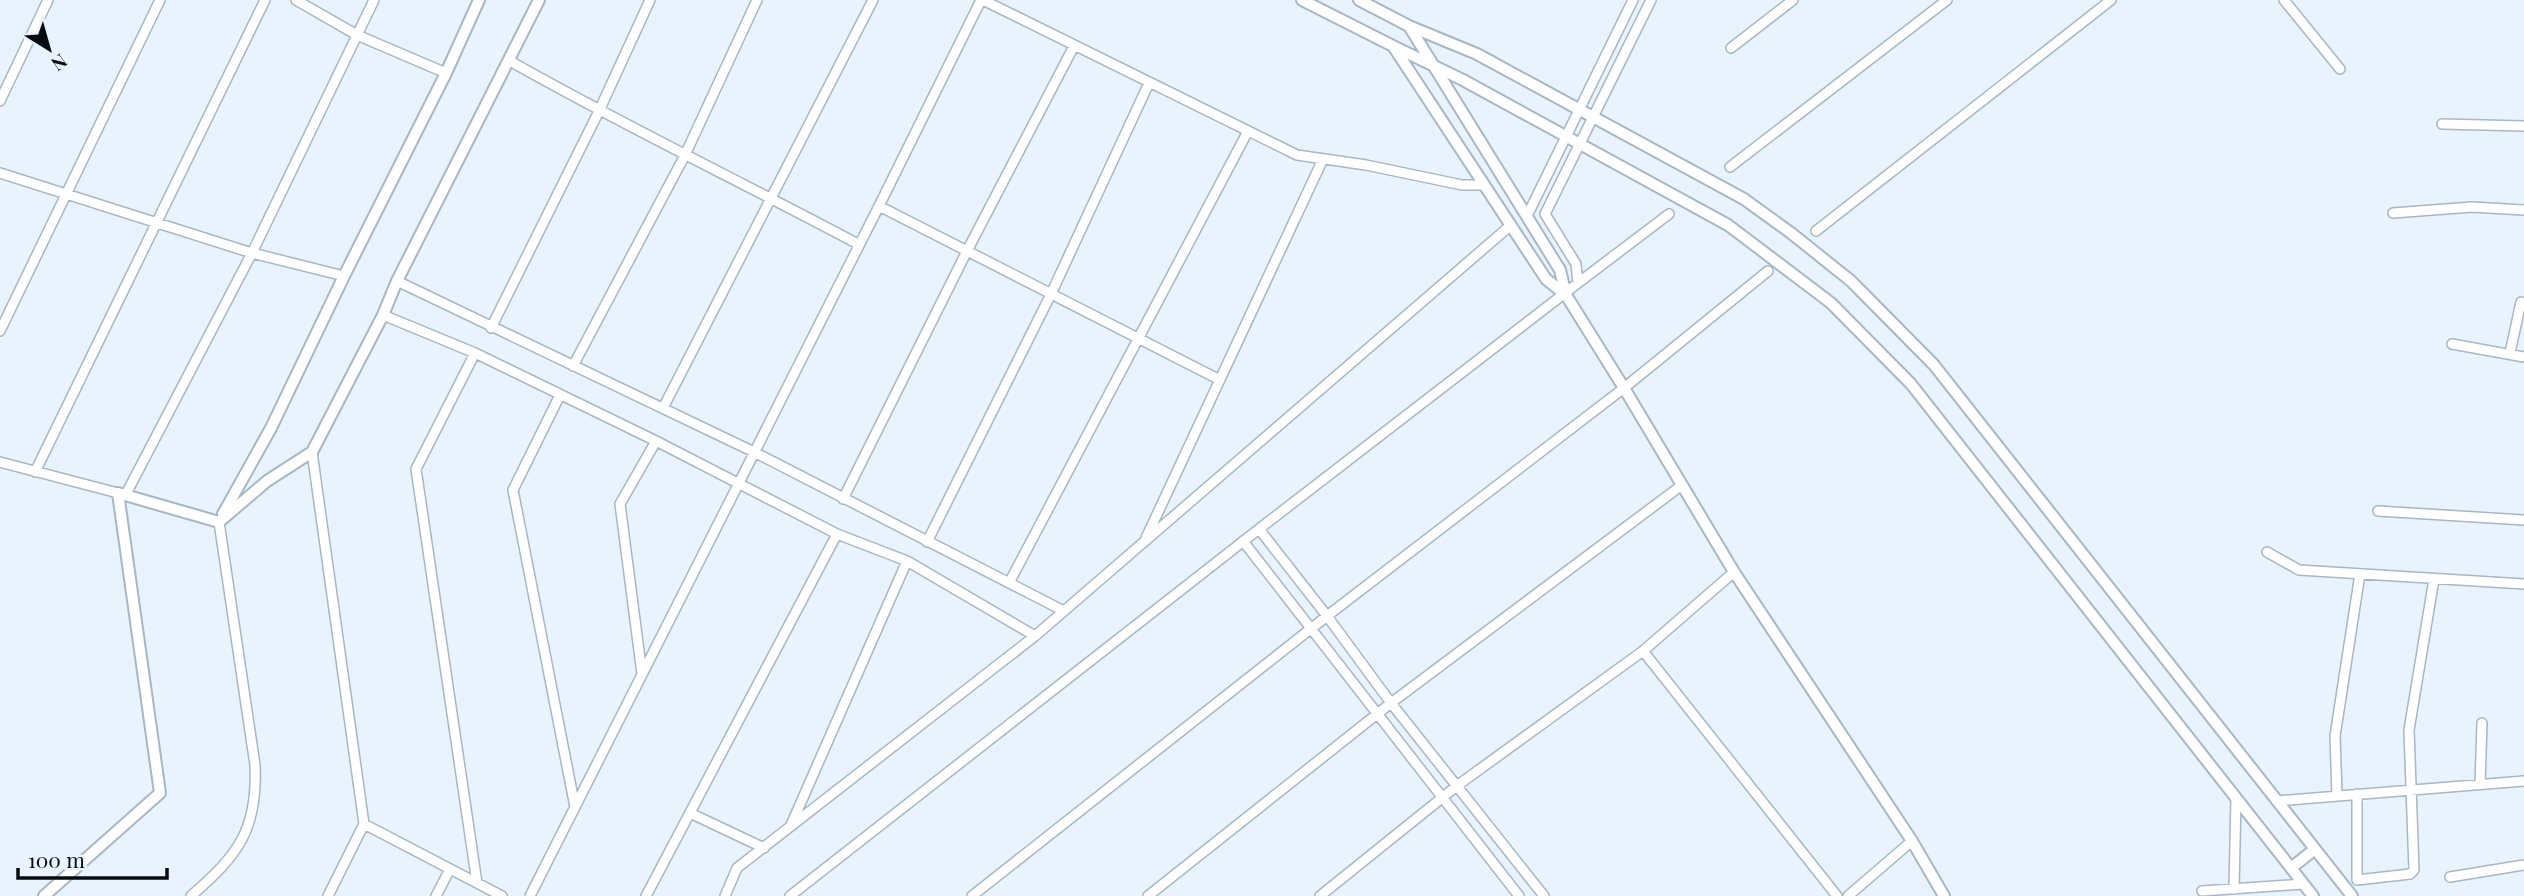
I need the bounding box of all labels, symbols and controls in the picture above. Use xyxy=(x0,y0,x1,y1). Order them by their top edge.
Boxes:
north arrow xyxy=(14,14,84,84)
text: N xyxy=(46,49,73,78)
scale bar xyxy=(18,836,166,880)
text: 100 m xyxy=(28,845,85,873)

